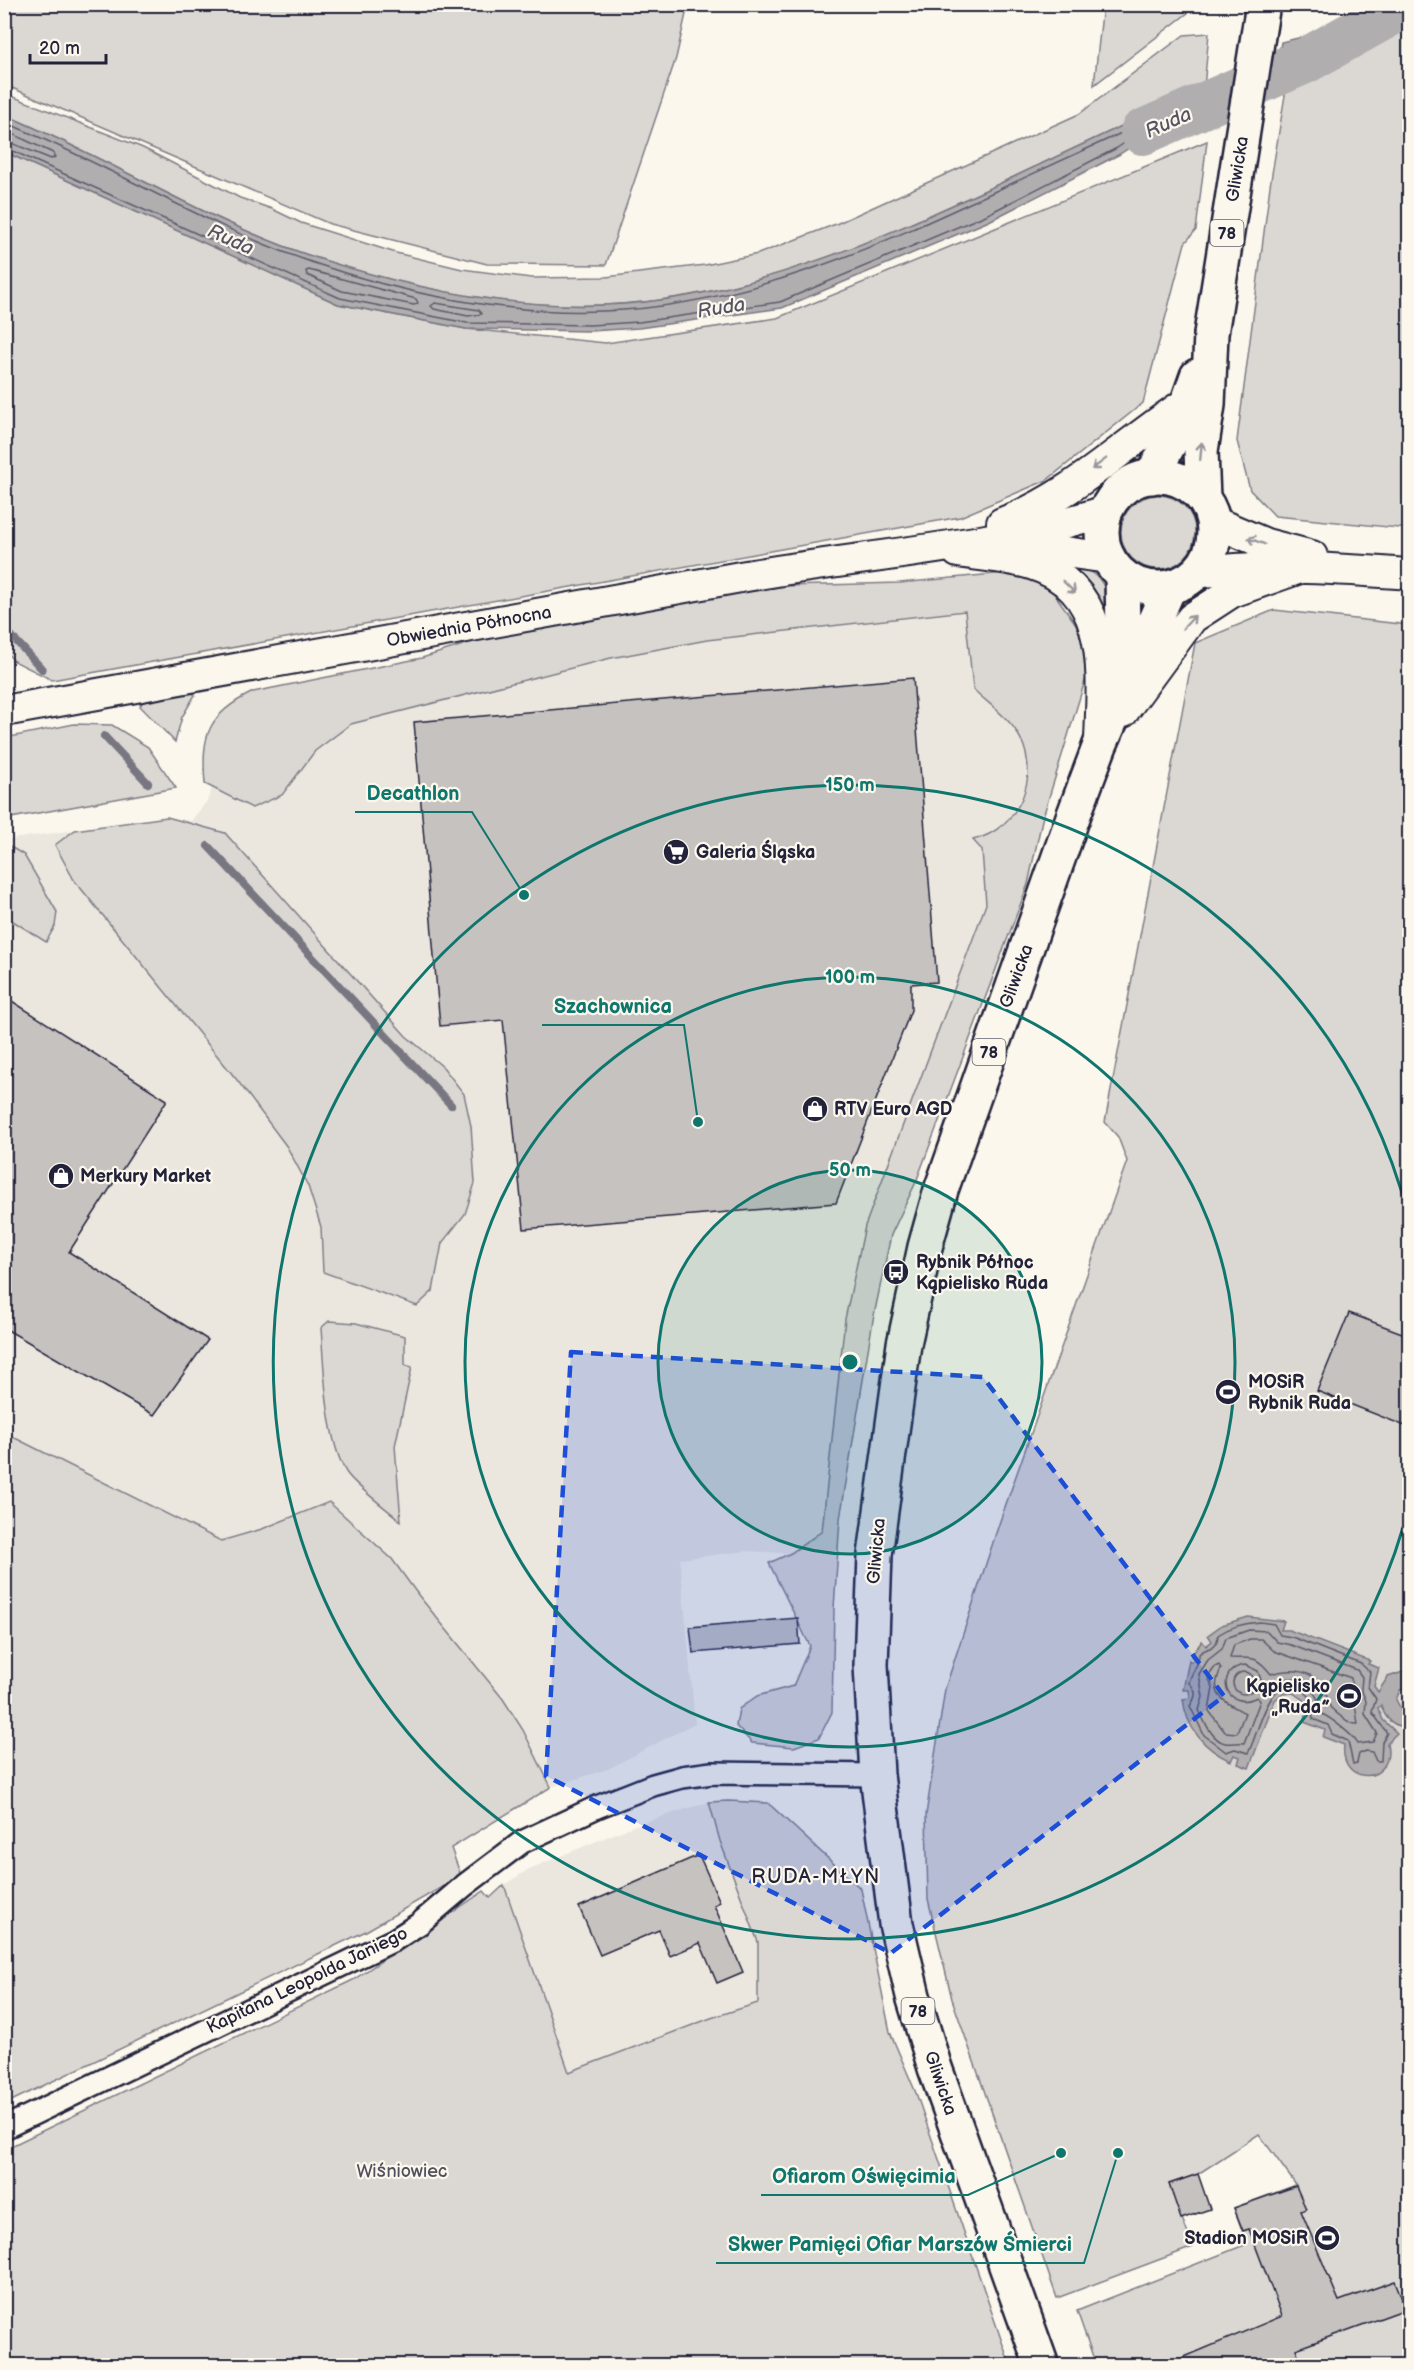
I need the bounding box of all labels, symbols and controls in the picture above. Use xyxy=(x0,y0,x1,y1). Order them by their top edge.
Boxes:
scale bar xyxy=(30,27,106,65)
text: 20 m xyxy=(39,38,80,59)
water label: Ruda xyxy=(1141,102,1195,144)
street label: Gliwicka xyxy=(1222,135,1253,203)
water label: Ruda xyxy=(204,219,258,261)
road number: 78 xyxy=(1210,220,1244,246)
water label: Ruda xyxy=(695,292,747,324)
one-way arrow xyxy=(1196,442,1207,462)
one-way arrow xyxy=(1092,458,1108,470)
one-way arrow xyxy=(1247,534,1266,545)
one-way arrow xyxy=(1061,580,1076,594)
street label: Obwiednia Północna xyxy=(385,602,553,651)
one-way arrow xyxy=(1182,615,1196,630)
callout: Decathlon xyxy=(355,774,472,812)
text: 150 m xyxy=(825,775,875,796)
text: Decathlon xyxy=(366,782,460,806)
supermarket icon: Galeria Śląska xyxy=(661,837,691,867)
place label: Galeria Śląska xyxy=(696,839,815,864)
street label: Gliwicka xyxy=(995,941,1038,1011)
text: 100 m xyxy=(825,967,875,988)
callout: Szachownica xyxy=(542,987,684,1025)
text: Szachownica xyxy=(554,995,672,1019)
road number: 78 xyxy=(972,1039,1006,1065)
shop icon: RTV Euro AGD xyxy=(800,1094,830,1124)
place label: RTV Euro AGD xyxy=(834,1099,952,1120)
text: 50 m xyxy=(829,1160,871,1181)
shop icon: Merkury Market xyxy=(46,1161,76,1191)
place label: Merkury Market xyxy=(80,1166,211,1187)
place label: Rybnik Północ Kąpielisko Ruda xyxy=(916,1252,1048,1295)
bus stop icon: Rybnik Północ Kąpielisko Ruda xyxy=(881,1257,911,1287)
centre of rings xyxy=(840,1352,860,1372)
place label: MOSiR Rybnik Ruda xyxy=(1248,1372,1351,1414)
sports icon: MOSiR Rybnik Ruda xyxy=(1213,1377,1243,1407)
street label: Gliwicka xyxy=(863,1517,890,1585)
place label: Kąpielisko „Ruda” xyxy=(1246,1676,1330,1718)
sports icon: Kąpielisko „Ruda” xyxy=(1334,1681,1364,1711)
district label: RUDA-MŁYN xyxy=(751,1865,881,1889)
street label: Kapitana Leopolda Janiego xyxy=(203,1923,411,2038)
road number: 78 xyxy=(902,1998,934,2024)
street label: Gliwicka xyxy=(920,2048,961,2118)
callout: Ofiarom Oświęcimia xyxy=(761,2157,968,2195)
park label: Wiśniowiec xyxy=(357,2161,447,2182)
text: Ofiarom Oświęcimia xyxy=(772,2165,956,2189)
sports icon: Stadion MOSiR xyxy=(1312,2223,1342,2253)
callout: Skwer Pamięci Ofiar Marszów Śmierci xyxy=(716,2225,1084,2263)
place label: Stadion MOSiR xyxy=(1185,2228,1308,2249)
text: Skwer Pamięci Ofiar Marszów Śmierci xyxy=(728,2230,1072,2257)

